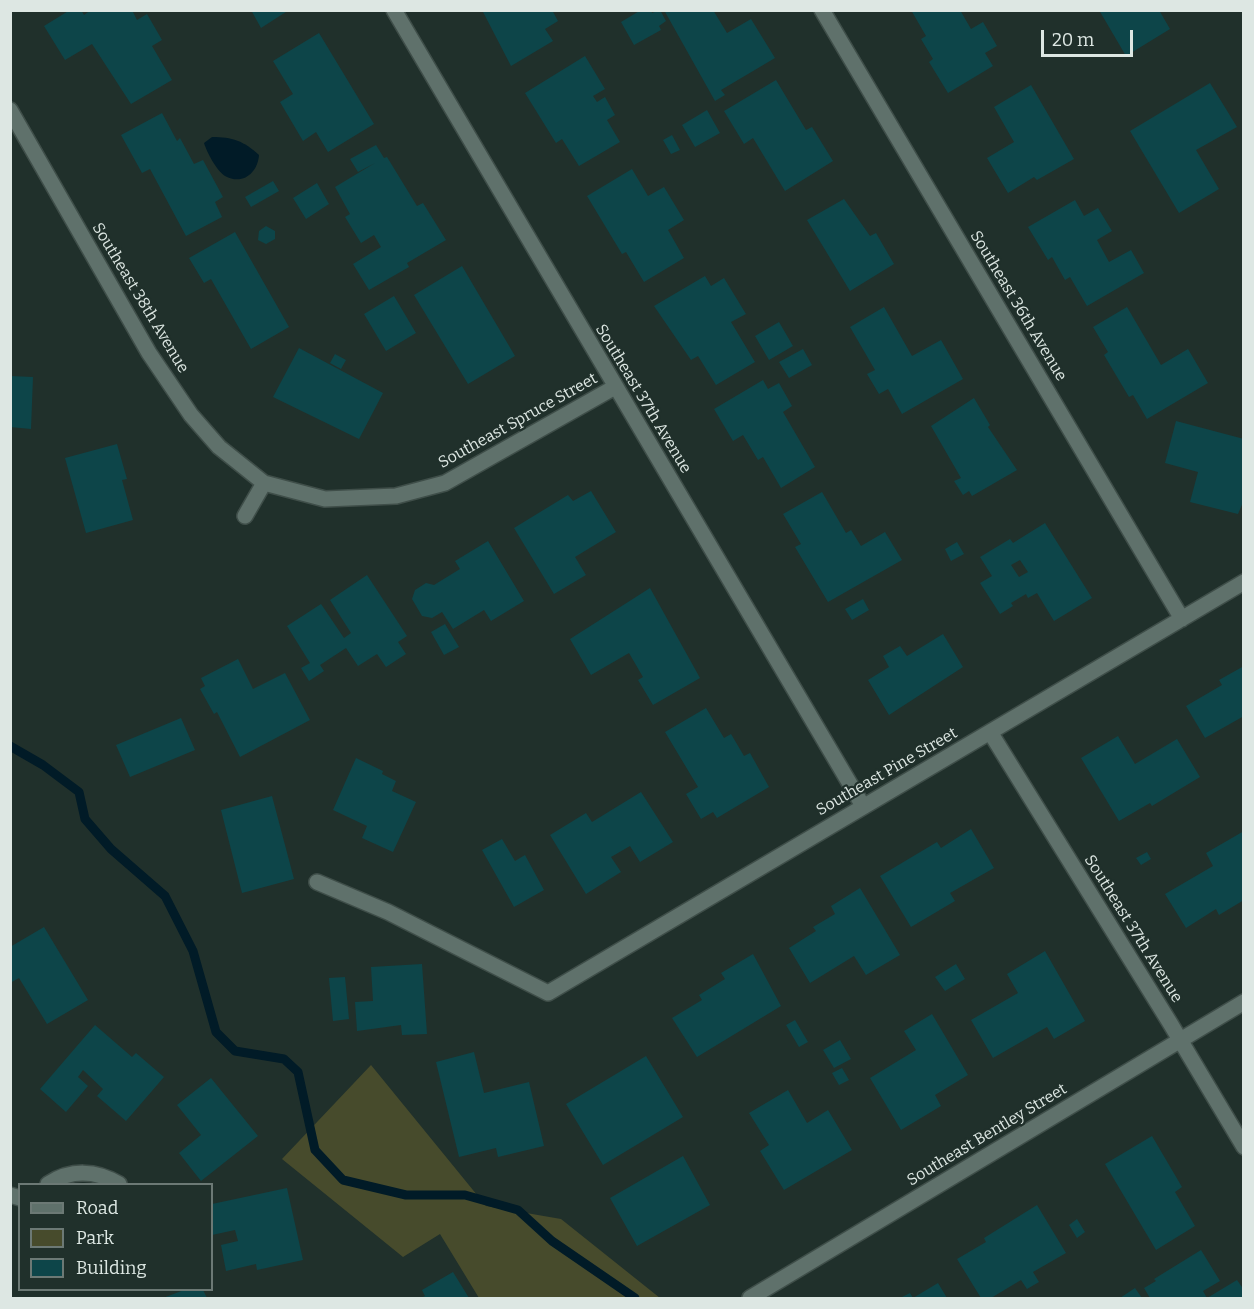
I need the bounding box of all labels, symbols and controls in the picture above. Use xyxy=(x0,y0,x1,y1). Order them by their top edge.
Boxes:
scale bar xyxy=(1044,18,1136,56)
text: 20 m xyxy=(1052,29,1094,51)
street label: Southeast 38th Avenue xyxy=(88,219,192,377)
street label: Southeast 36th Avenue xyxy=(966,227,1070,385)
street label: Southeast 37th Avenue xyxy=(591,321,695,477)
street label: Southeast Spruce Street xyxy=(435,369,601,473)
street label: Southeast Pine Street xyxy=(813,724,961,820)
street label: Southeast 37th Avenue xyxy=(1080,852,1186,1006)
street label: Southeast Bentley Street xyxy=(904,1080,1070,1190)
legend xyxy=(18,1183,213,1291)
text: Road xyxy=(76,1197,118,1219)
text: Park xyxy=(76,1227,114,1249)
text: Building xyxy=(76,1257,147,1279)

